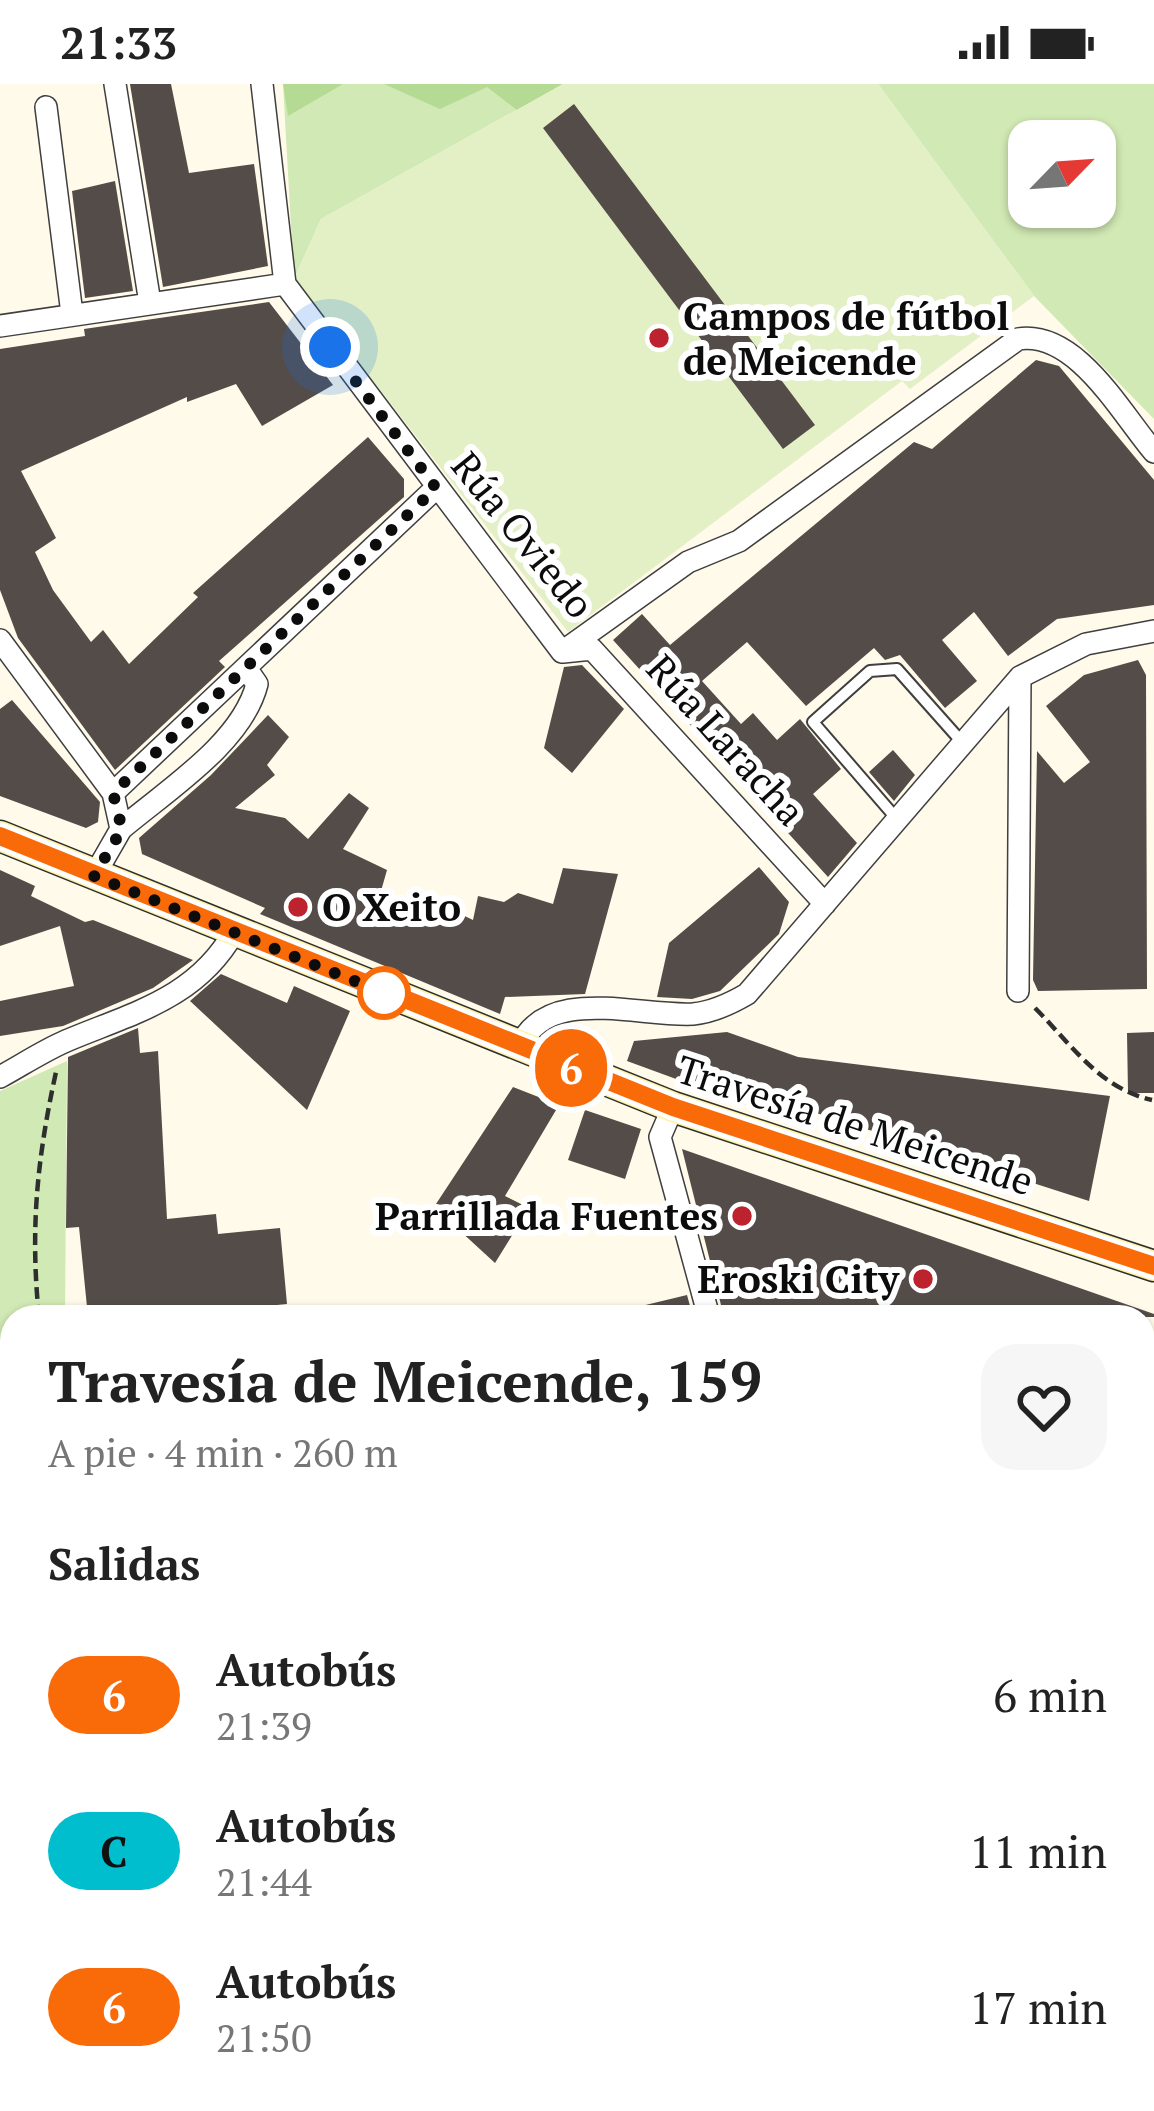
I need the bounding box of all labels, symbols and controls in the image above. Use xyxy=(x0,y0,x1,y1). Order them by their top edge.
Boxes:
text: 21:33 xyxy=(60,12,177,72)
north arrow xyxy=(1008,120,1116,228)
map controls xyxy=(1008,120,1116,228)
place label: Campos de fútbol de Meicende xyxy=(683,289,1009,386)
your location xyxy=(300,317,360,377)
marker: Campos de fútbol de Meicende xyxy=(646,325,672,351)
street label: Rúa Oviedo xyxy=(441,440,607,628)
street label: Rúa Laracha xyxy=(636,643,817,836)
place label: O Xeito xyxy=(322,880,461,932)
marker: O Xeito xyxy=(285,894,311,920)
unlabelled marker xyxy=(359,968,409,1018)
line badge: 6 xyxy=(532,1029,610,1107)
text: 6 xyxy=(559,1040,583,1096)
street label: Travesía de Meicende xyxy=(671,1042,1040,1206)
place label: Parrillada Fuentes xyxy=(375,1189,718,1241)
marker: Parrillada Fuentes xyxy=(729,1203,755,1229)
place label: Eroski City xyxy=(697,1252,900,1304)
marker: Eroski City xyxy=(910,1266,936,1292)
text: Travesía de Meicende, 159 xyxy=(48,1343,762,1418)
button: heart xyxy=(981,1344,1107,1470)
text: A pie · 4 min · 260 m xyxy=(48,1426,398,1478)
text: Salidas xyxy=(48,1533,200,1593)
text: Autobús xyxy=(216,1639,396,1699)
text: 6 min xyxy=(993,1665,1107,1725)
text: 6 xyxy=(102,1667,126,1723)
text: 21:39 xyxy=(216,1699,312,1751)
text: Autobús xyxy=(216,1795,396,1855)
text: 11 min xyxy=(969,1821,1107,1881)
text: C xyxy=(100,1823,128,1879)
text: 21:44 xyxy=(216,1855,312,1907)
text: Autobús xyxy=(216,1951,396,2011)
text: 17 min xyxy=(969,1977,1107,2037)
text: 6 xyxy=(102,1979,126,2035)
text: 21:50 xyxy=(216,2011,312,2063)

